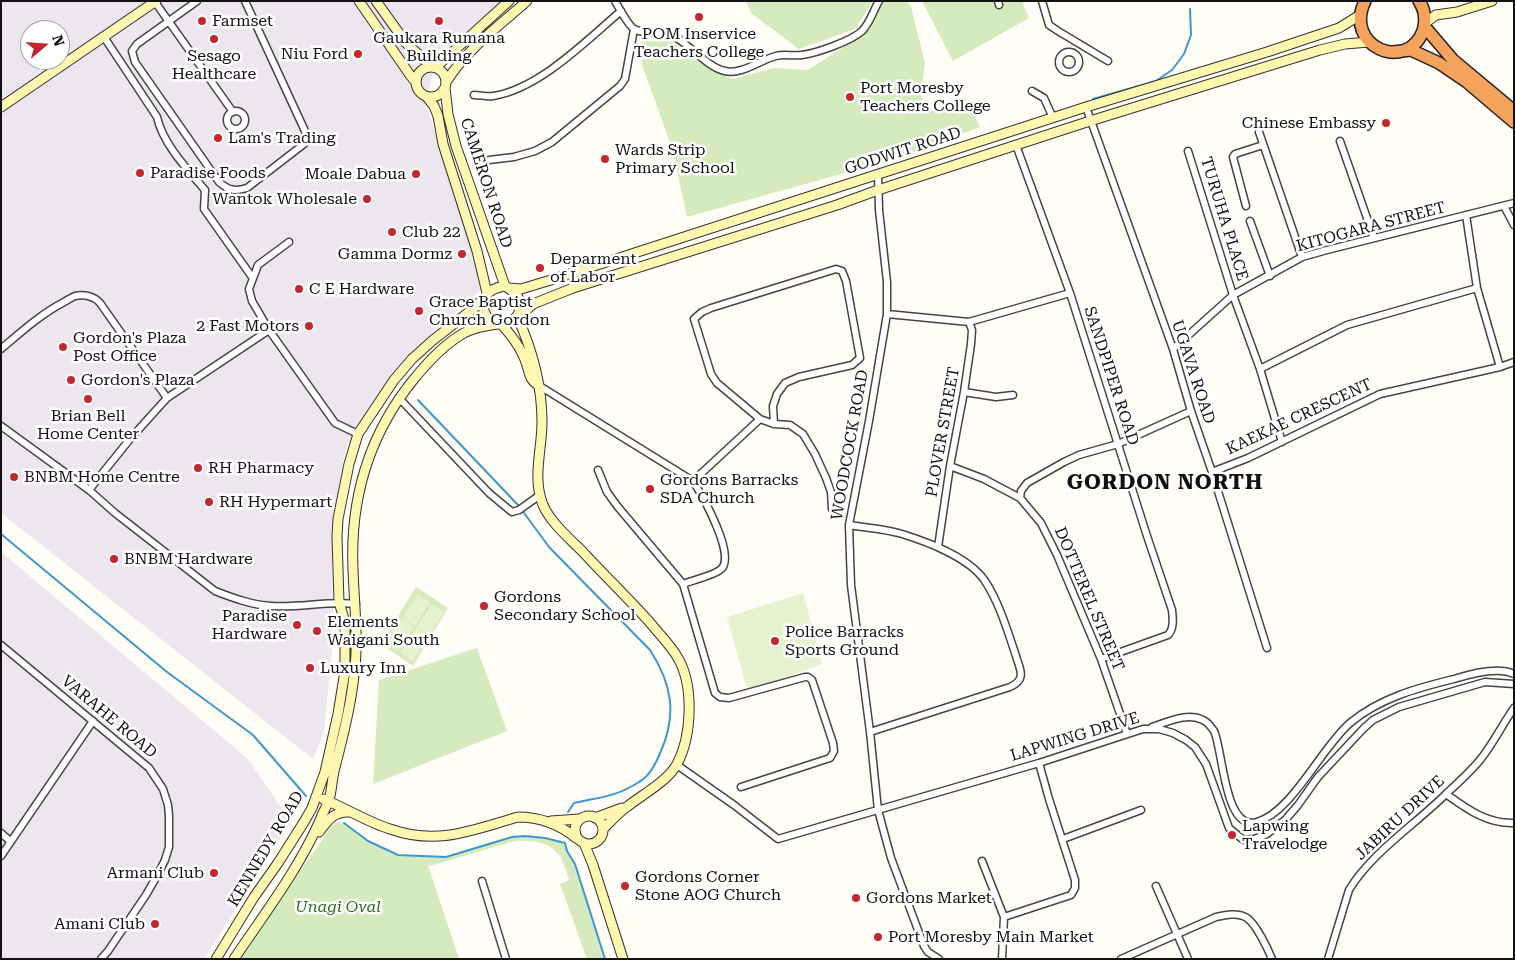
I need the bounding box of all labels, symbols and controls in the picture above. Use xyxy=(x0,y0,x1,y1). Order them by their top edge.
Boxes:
place label: Farmset xyxy=(212,11,273,31)
marker: POM Inservice Teachers College xyxy=(693,11,705,23)
marker: Farmset xyxy=(196,15,208,27)
marker: Gaukara Rumana Building xyxy=(433,15,445,27)
north arrow xyxy=(20,20,70,70)
place label: POM Inservice Teachers College xyxy=(634,24,764,62)
place label: Gaukara Rumana Building xyxy=(373,28,505,66)
text: N xyxy=(49,33,68,48)
marker: Sesago Healthcare xyxy=(208,33,220,45)
place label: Niu Ford xyxy=(281,44,348,64)
place label: Sesago Healthcare xyxy=(172,46,256,84)
marker: Niu Ford xyxy=(352,48,364,60)
place label: Port Moresby Teachers College xyxy=(860,78,991,116)
marker: Port Moresby Teachers College xyxy=(844,91,856,103)
place label: Chinese Embassy xyxy=(1242,113,1376,133)
street label: CAMERON ROAD xyxy=(456,115,516,251)
marker: Chinese Embassy xyxy=(1380,117,1392,129)
street label: GODWIT ROAD xyxy=(842,123,964,179)
place label: Lam's Trading xyxy=(228,128,336,148)
marker: Lam's Trading xyxy=(212,132,224,144)
place label: Wards Strip Primary School xyxy=(615,140,735,178)
marker: Wards Strip Primary School xyxy=(599,153,611,165)
street label: TURUHA PLACE xyxy=(1196,155,1252,283)
place label: Paradise Foods xyxy=(150,163,266,183)
place label: Moale Dabua xyxy=(305,164,406,184)
marker: Paradise Foods xyxy=(134,167,146,179)
marker: Moale Dabua xyxy=(410,168,422,180)
place label: Wantok Wholesale xyxy=(212,189,357,209)
marker: Wantok Wholesale xyxy=(361,193,373,205)
street label: KITOGARA STREET xyxy=(1294,198,1448,256)
place label: Club 22 xyxy=(402,222,461,242)
marker: Club 22 xyxy=(386,226,398,238)
place label: Gamma Dormz xyxy=(338,244,452,264)
marker: Gamma Dormz xyxy=(456,248,468,260)
place label: Deparment of Labor xyxy=(550,249,636,287)
marker: Deparment of Labor xyxy=(534,262,546,274)
place label: C E Hardware xyxy=(309,279,414,299)
marker: C E Hardware xyxy=(293,283,305,295)
place label: Grace Baptist Church Gordon xyxy=(429,292,550,330)
street label: SANDPIPER ROAD xyxy=(1079,304,1143,448)
marker: Grace Baptist Church Gordon xyxy=(413,305,425,317)
place label: 2 Fast Motors xyxy=(196,316,299,336)
street label: UGAVA ROAD xyxy=(1167,318,1219,426)
marker: 2 Fast Motors xyxy=(303,320,315,332)
place label: Gordon's Plaza Post Office xyxy=(73,328,186,366)
marker: Gordon's Plaza Post Office xyxy=(57,341,69,353)
street label: PLOVER STREET xyxy=(922,365,964,499)
street label: WOODCOCK ROAD xyxy=(827,368,873,522)
place label: Gordon's Plaza xyxy=(81,370,194,390)
marker: Gordon's Plaza xyxy=(65,374,77,386)
street label: KAEKAE CRESCENT xyxy=(1223,375,1375,459)
marker: Brian Bell Home Center xyxy=(82,393,94,405)
place label: Brian Bell Home Center xyxy=(37,406,139,444)
place label: RH Pharmacy xyxy=(208,458,314,478)
marker: RH Pharmacy xyxy=(192,462,204,474)
place label: BNBM Home Centre xyxy=(24,467,180,487)
place label: Gordons Barracks SDA Church xyxy=(660,470,798,508)
district label: GORDON NORTH xyxy=(1065,470,1265,496)
marker: BNBM Home Centre xyxy=(8,471,20,483)
marker: Gordons Barracks SDA Church xyxy=(644,483,656,495)
place label: RH Hypermart xyxy=(219,492,332,512)
marker: RH Hypermart xyxy=(203,496,215,508)
street label: DOTTEREL STREET xyxy=(1050,524,1128,674)
place label: BNBM Hardware xyxy=(124,549,253,569)
marker: BNBM Hardware xyxy=(108,553,120,565)
place label: Gordons Secondary School xyxy=(494,587,636,625)
marker: Gordons Secondary School xyxy=(478,600,490,612)
place label: Paradise Hardware xyxy=(212,606,287,644)
place label: Elements Waigani South xyxy=(327,612,440,650)
marker: Paradise Hardware xyxy=(291,619,303,631)
place label: Police Barracks Sports Ground xyxy=(785,622,904,660)
marker: Elements Waigani South xyxy=(311,625,323,637)
marker: Police Barracks Sports Ground xyxy=(769,635,781,647)
place label: Luxury Inn xyxy=(320,658,406,678)
marker: Luxury Inn xyxy=(304,662,316,674)
street label: VARAHE ROAD xyxy=(57,672,161,762)
street label: LAPWING DRIVE xyxy=(1008,708,1142,766)
street label: JABIRU DRIVE xyxy=(1351,772,1449,864)
street label: KENNEDY ROAD xyxy=(224,788,308,910)
place label: Lapwing Travelodge xyxy=(1242,816,1327,854)
marker: Lapwing Travelodge xyxy=(1226,829,1238,841)
place label: Armani Club xyxy=(107,863,204,883)
marker: Armani Club xyxy=(208,867,220,879)
place label: Gordons Corner Stone AOG Church xyxy=(635,867,781,905)
marker: Gordons Corner Stone AOG Church xyxy=(619,880,631,892)
place label: Gordons Market xyxy=(866,888,992,908)
marker: Gordons Market xyxy=(850,892,862,904)
park label: Unagi Oval xyxy=(295,897,381,917)
place label: Amani Club xyxy=(54,914,145,934)
marker: Amani Club xyxy=(149,918,161,930)
place label: Port Moresby Main Market xyxy=(888,927,1094,947)
marker: Port Moresby Main Market xyxy=(872,931,884,943)

